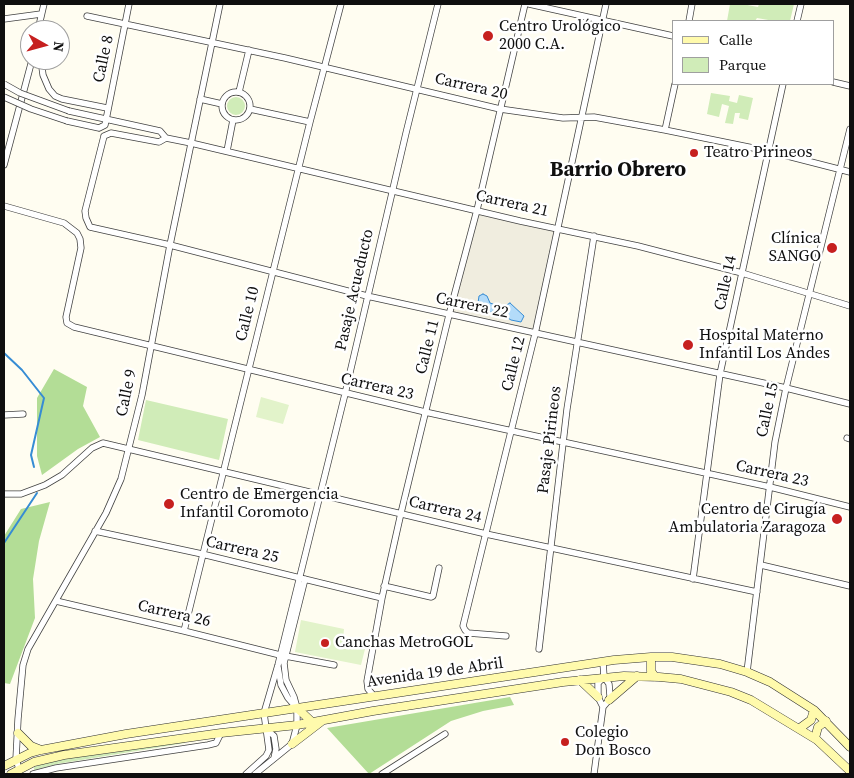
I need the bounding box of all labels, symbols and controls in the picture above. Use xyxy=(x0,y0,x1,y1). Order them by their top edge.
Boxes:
place label: Centro Urológico 2000 C.A. xyxy=(499,17,621,55)
north arrow xyxy=(20,20,70,70)
legend xyxy=(672,20,834,85)
marker: Centro Urológico 2000 C.A. xyxy=(481,29,495,43)
text: Calle xyxy=(719,29,753,50)
street label: Calle 8 xyxy=(90,34,118,84)
text: N xyxy=(48,40,69,53)
text: Parque xyxy=(719,54,766,75)
street label: Carrera 20 xyxy=(433,69,509,105)
place label: Teatro Pirineos xyxy=(704,143,812,163)
marker: Teatro Pirineos xyxy=(688,147,700,159)
district label: Barrio Obrero xyxy=(550,158,686,184)
street label: Carrera 21 xyxy=(474,186,550,222)
street label: Pasaje Acueducto xyxy=(332,227,378,353)
place label: Clínica SANGO xyxy=(769,229,821,267)
marker: Clínica SANGO xyxy=(825,241,839,255)
street label: Calle 14 xyxy=(711,254,741,312)
street label: Calle 10 xyxy=(232,285,264,343)
street label: Carrera 22 xyxy=(434,289,510,323)
street label: Calle 11 xyxy=(412,318,444,376)
place label: Hospital Materno Infantil Los Andes xyxy=(699,326,830,364)
street label: Calle 12 xyxy=(498,335,530,393)
marker: Hospital Materno Infantil Los Andes xyxy=(681,338,695,352)
street label: Calle 9 xyxy=(113,368,141,418)
street label: Carrera 23 xyxy=(339,369,415,405)
street label: Calle 15 xyxy=(753,381,783,439)
street label: Pasaje Pirineos xyxy=(534,385,566,495)
street label: Carrera 23 xyxy=(734,456,810,492)
place label: Centro de Emergencia Infantil Coromoto xyxy=(180,485,339,523)
street label: Carrera 24 xyxy=(407,492,483,528)
marker: Centro de Emergencia Infantil Coromoto xyxy=(162,497,176,511)
place label: Centro de Cirugía Ambulatoria Zaragoza xyxy=(669,500,826,538)
marker: Centro de Cirugía Ambulatoria Zaragoza xyxy=(830,512,844,526)
street label: Carrera 25 xyxy=(204,532,280,568)
street label: Carrera 26 xyxy=(136,596,212,632)
place label: Canchas MetroGOL xyxy=(335,633,473,653)
marker: Canchas MetroGOL xyxy=(319,637,331,649)
street label: Avenida 19 de Abril xyxy=(365,654,505,692)
place label: Colegio Don Bosco xyxy=(575,723,651,761)
marker: Colegio Don Bosco xyxy=(559,736,571,748)

